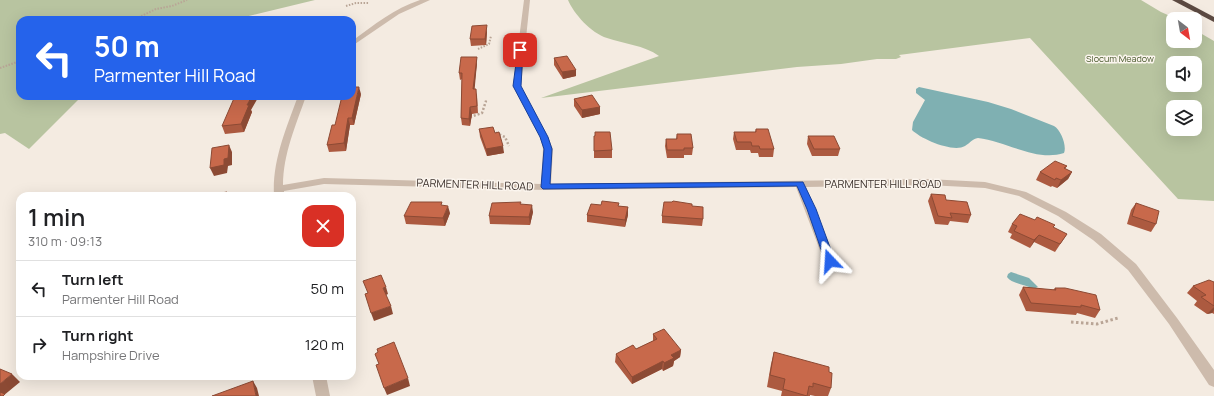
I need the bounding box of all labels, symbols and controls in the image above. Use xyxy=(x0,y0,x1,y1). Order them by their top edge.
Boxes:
north arrow xyxy=(1166,12,1202,48)
map controls xyxy=(1166,12,1202,136)
text: 50 m xyxy=(94,27,160,65)
icon: left xyxy=(28,32,80,84)
pin xyxy=(503,33,537,67)
icon: arrive xyxy=(509,39,531,61)
park label: Slocum Meadow xyxy=(1086,52,1154,65)
button: sound xyxy=(1166,56,1202,92)
text: Parmenter Hill Road xyxy=(94,63,256,87)
button: layers xyxy=(1166,100,1202,136)
street label: PARMENTER HILL ROAD xyxy=(416,174,534,194)
street label: PARMENTER HILL ROAD xyxy=(824,176,942,191)
text: 1 min xyxy=(28,200,85,233)
button: close xyxy=(302,205,344,247)
text: 310 m · 09:13 xyxy=(28,232,102,250)
position arrow xyxy=(809,240,851,282)
text: Turn left xyxy=(62,269,124,290)
icon: left xyxy=(28,278,50,300)
text: 50 m xyxy=(310,278,344,299)
text: Parmenter Hill Road xyxy=(62,290,179,308)
text: Turn right xyxy=(62,325,133,346)
icon: right xyxy=(28,334,50,356)
text: 120 m xyxy=(305,334,344,355)
text: Hampshire Drive xyxy=(62,346,160,364)

